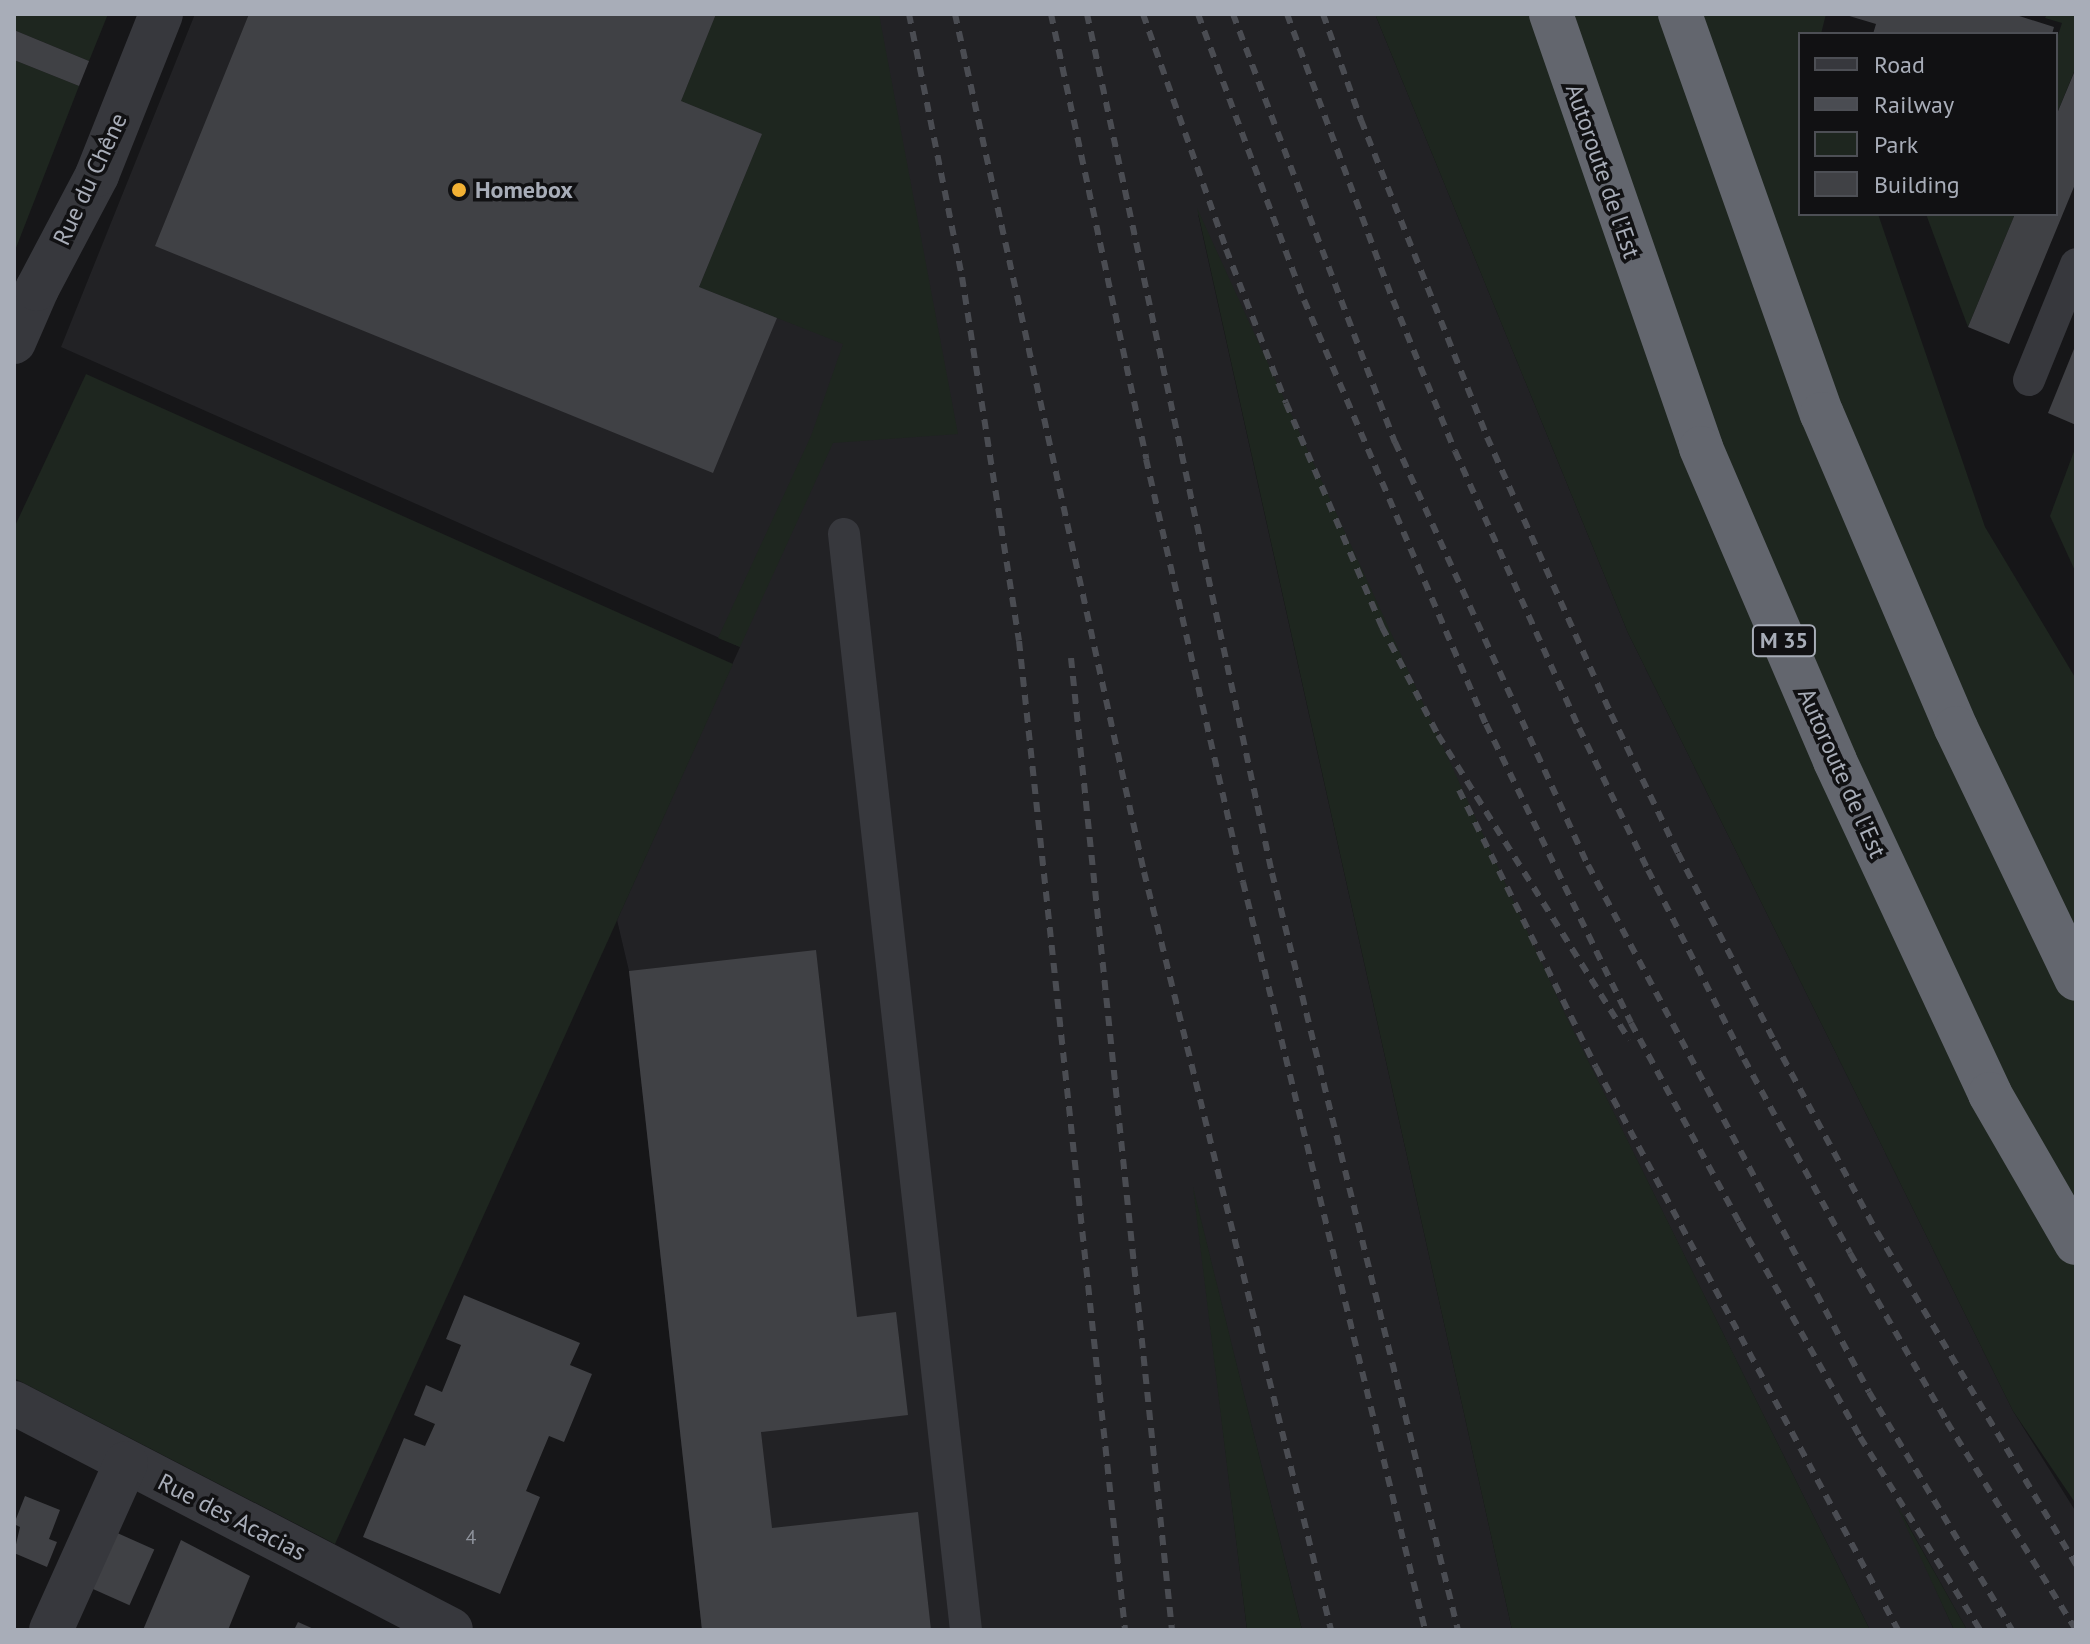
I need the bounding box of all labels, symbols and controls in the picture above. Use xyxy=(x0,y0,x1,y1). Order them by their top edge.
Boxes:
legend xyxy=(1798,32,2058,216)
text: Road xyxy=(1874,49,1925,80)
street label: Autoroute de l’Est xyxy=(1560,80,1646,262)
text: Railway xyxy=(1874,89,1954,120)
street label: Rue du Chêne xyxy=(47,108,133,250)
text: Park xyxy=(1874,129,1918,160)
text: Building xyxy=(1874,169,1960,200)
place label: Homebox xyxy=(475,176,573,204)
marker: Homebox xyxy=(450,181,468,199)
road number: M 35 xyxy=(1750,623,1818,659)
street label: Autoroute de l’Est xyxy=(1792,684,1892,862)
street label: Rue des Acacias xyxy=(153,1467,311,1567)
house number: 4 xyxy=(466,1525,476,1549)

